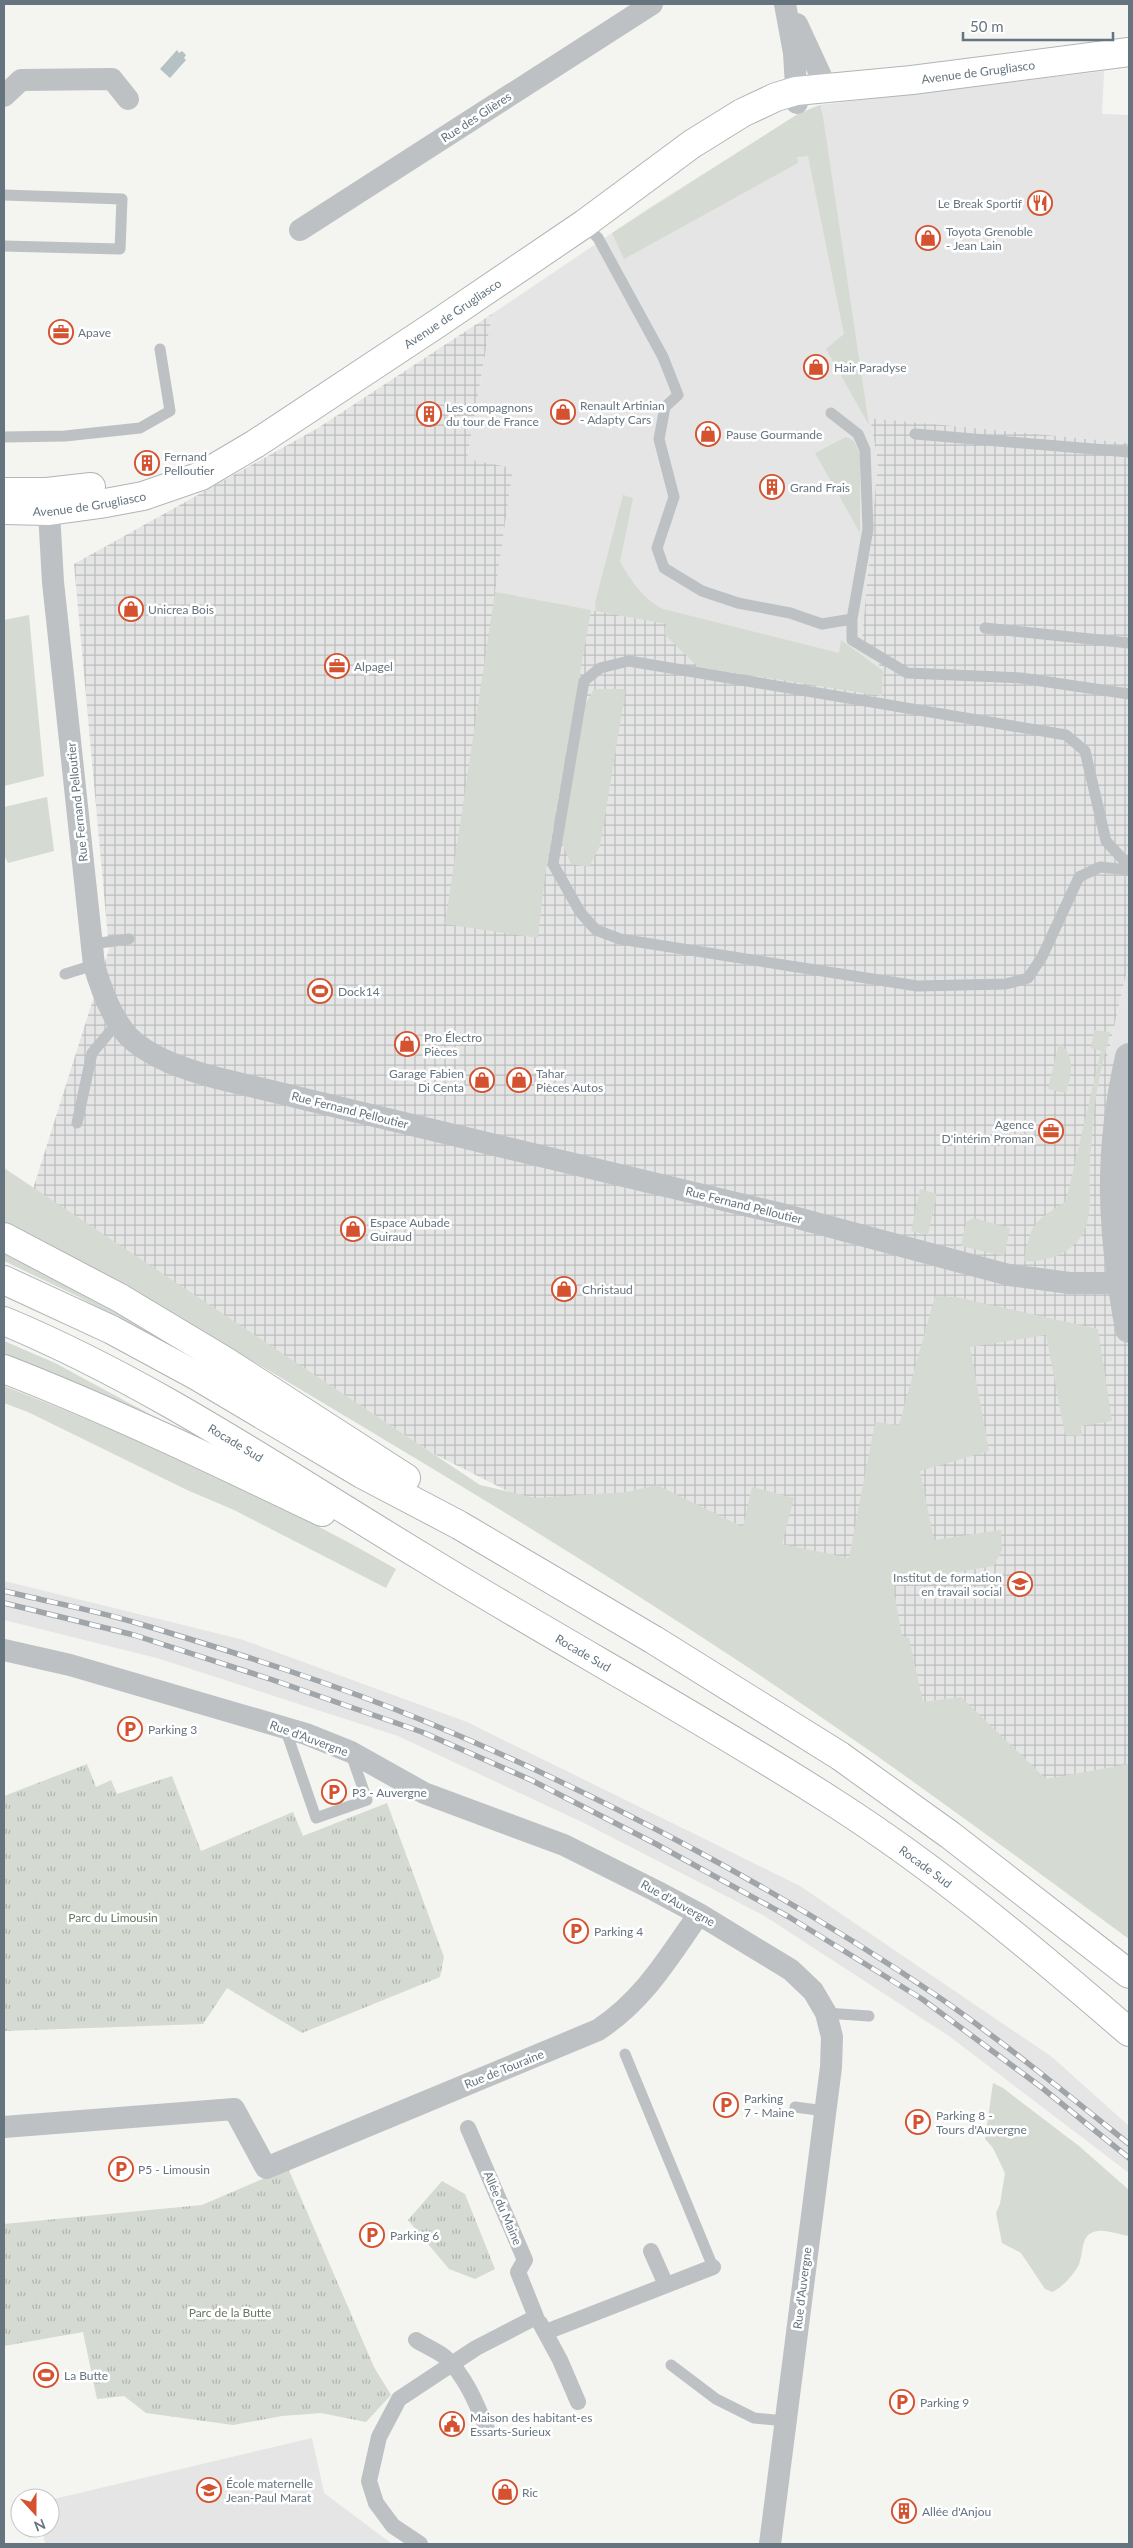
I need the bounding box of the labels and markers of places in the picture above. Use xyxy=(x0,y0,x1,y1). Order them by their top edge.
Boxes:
restaurant icon: Le Break Sportif xyxy=(1027,190,1053,216)
place label: Le Break Sportif xyxy=(938,196,1023,211)
place label: Toyota Grenoble - Jean Lain xyxy=(946,224,1033,253)
shop icon: Toyota Grenoble - Jean Lain xyxy=(915,225,941,251)
office icon: Apave xyxy=(48,319,74,345)
place label: Apave xyxy=(78,325,111,340)
shop icon: Hair Paradyse xyxy=(803,354,829,380)
place label: Hair Paradyse xyxy=(834,360,907,375)
place label: Renault Artinian - Adapty Cars xyxy=(580,398,665,427)
shop icon: Renault Artinian - Adapty Cars xyxy=(550,399,576,425)
place label: Les compagnons du tour de France xyxy=(446,400,539,429)
building icon: Les compagnons du tour de France xyxy=(416,401,442,427)
shop icon: Pause Gourmande xyxy=(695,421,721,447)
place label: Pause Gourmande xyxy=(726,427,822,442)
place label: Fernand Pelloutier xyxy=(164,449,215,478)
building icon: Fernand Pelloutier xyxy=(134,450,160,476)
building icon: Grand Frais xyxy=(759,474,785,500)
place label: Grand Frais xyxy=(790,480,850,495)
shop icon: Unicrea Bois xyxy=(118,596,144,622)
place label: Unicrea Bois xyxy=(148,602,214,617)
office icon: Alpagel xyxy=(324,653,350,679)
place label: Alpagel xyxy=(354,659,393,674)
sports icon: Dock14 xyxy=(307,978,333,1004)
place label: Dock14 xyxy=(338,984,380,999)
place label: Pro Électro Pièces xyxy=(424,1030,482,1059)
shop icon: Pro Électro Pièces xyxy=(394,1031,420,1057)
place label: Garage Fabien Di Centa xyxy=(389,1066,464,1095)
place label: Tahar Pièces Autos xyxy=(536,1066,603,1095)
shop icon: Garage Fabien Di Centa xyxy=(469,1067,495,1093)
shop icon: Tahar Pièces Autos xyxy=(506,1067,532,1093)
place label: Agence D'intérim Proman xyxy=(942,1117,1034,1146)
office icon: Agence D'intérim Proman xyxy=(1038,1118,1064,1144)
place label: Espace Aubade Guiraud xyxy=(370,1215,450,1244)
shop icon: Espace Aubade Guiraud xyxy=(340,1216,366,1242)
shop icon: Christaud xyxy=(551,1276,577,1302)
place label: Christaud xyxy=(582,1282,633,1297)
place label: Institut de formation en travail social xyxy=(893,1570,1002,1599)
school or university icon: Institut de formation en travail social xyxy=(1007,1571,1033,1597)
parking icon: Parking 3 xyxy=(117,1716,143,1742)
place label: Parking 3 xyxy=(148,1722,197,1737)
parking icon: P3 - Auvergne xyxy=(321,1779,347,1805)
place label: P3 - Auvergne xyxy=(352,1785,427,1800)
parking icon: Parking 4 xyxy=(563,1918,589,1944)
place label: Parking 4 xyxy=(594,1924,643,1939)
place label: Parking 7 - Maine xyxy=(744,2091,794,2120)
parking icon: Parking 7 - Maine xyxy=(713,2092,739,2118)
place label: Parking 8 - Tours d'Auvergne xyxy=(936,2108,1027,2137)
parking icon: Parking 8 - Tours d'Auvergne xyxy=(905,2109,931,2135)
parking icon: P5 - Limousin xyxy=(108,2156,134,2182)
place label: P5 - Limousin xyxy=(138,2162,210,2177)
parking icon: Parking 6 xyxy=(359,2222,385,2248)
place label: Parking 6 xyxy=(390,2228,439,2243)
sports icon: La Butte xyxy=(33,2362,59,2388)
place label: La Butte xyxy=(64,2368,108,2383)
parking icon: Parking 9 xyxy=(889,2389,915,2415)
place label: Parking 9 xyxy=(920,2395,969,2410)
place label: Maison des habitant-es Essarts-Surieux xyxy=(470,2410,592,2439)
public building icon: Maison des habitant-es Essarts-Surieux xyxy=(439,2411,465,2437)
place label: École maternelle Jean-Paul Marat xyxy=(226,2476,313,2505)
school or university icon: École maternelle Jean-Paul Marat xyxy=(196,2477,222,2503)
shop icon: Ric xyxy=(492,2479,518,2505)
place label: Ric xyxy=(522,2485,538,2500)
building icon: Allée d'Anjou xyxy=(891,2498,917,2524)
place label: Allée d'Anjou xyxy=(922,2504,991,2519)

